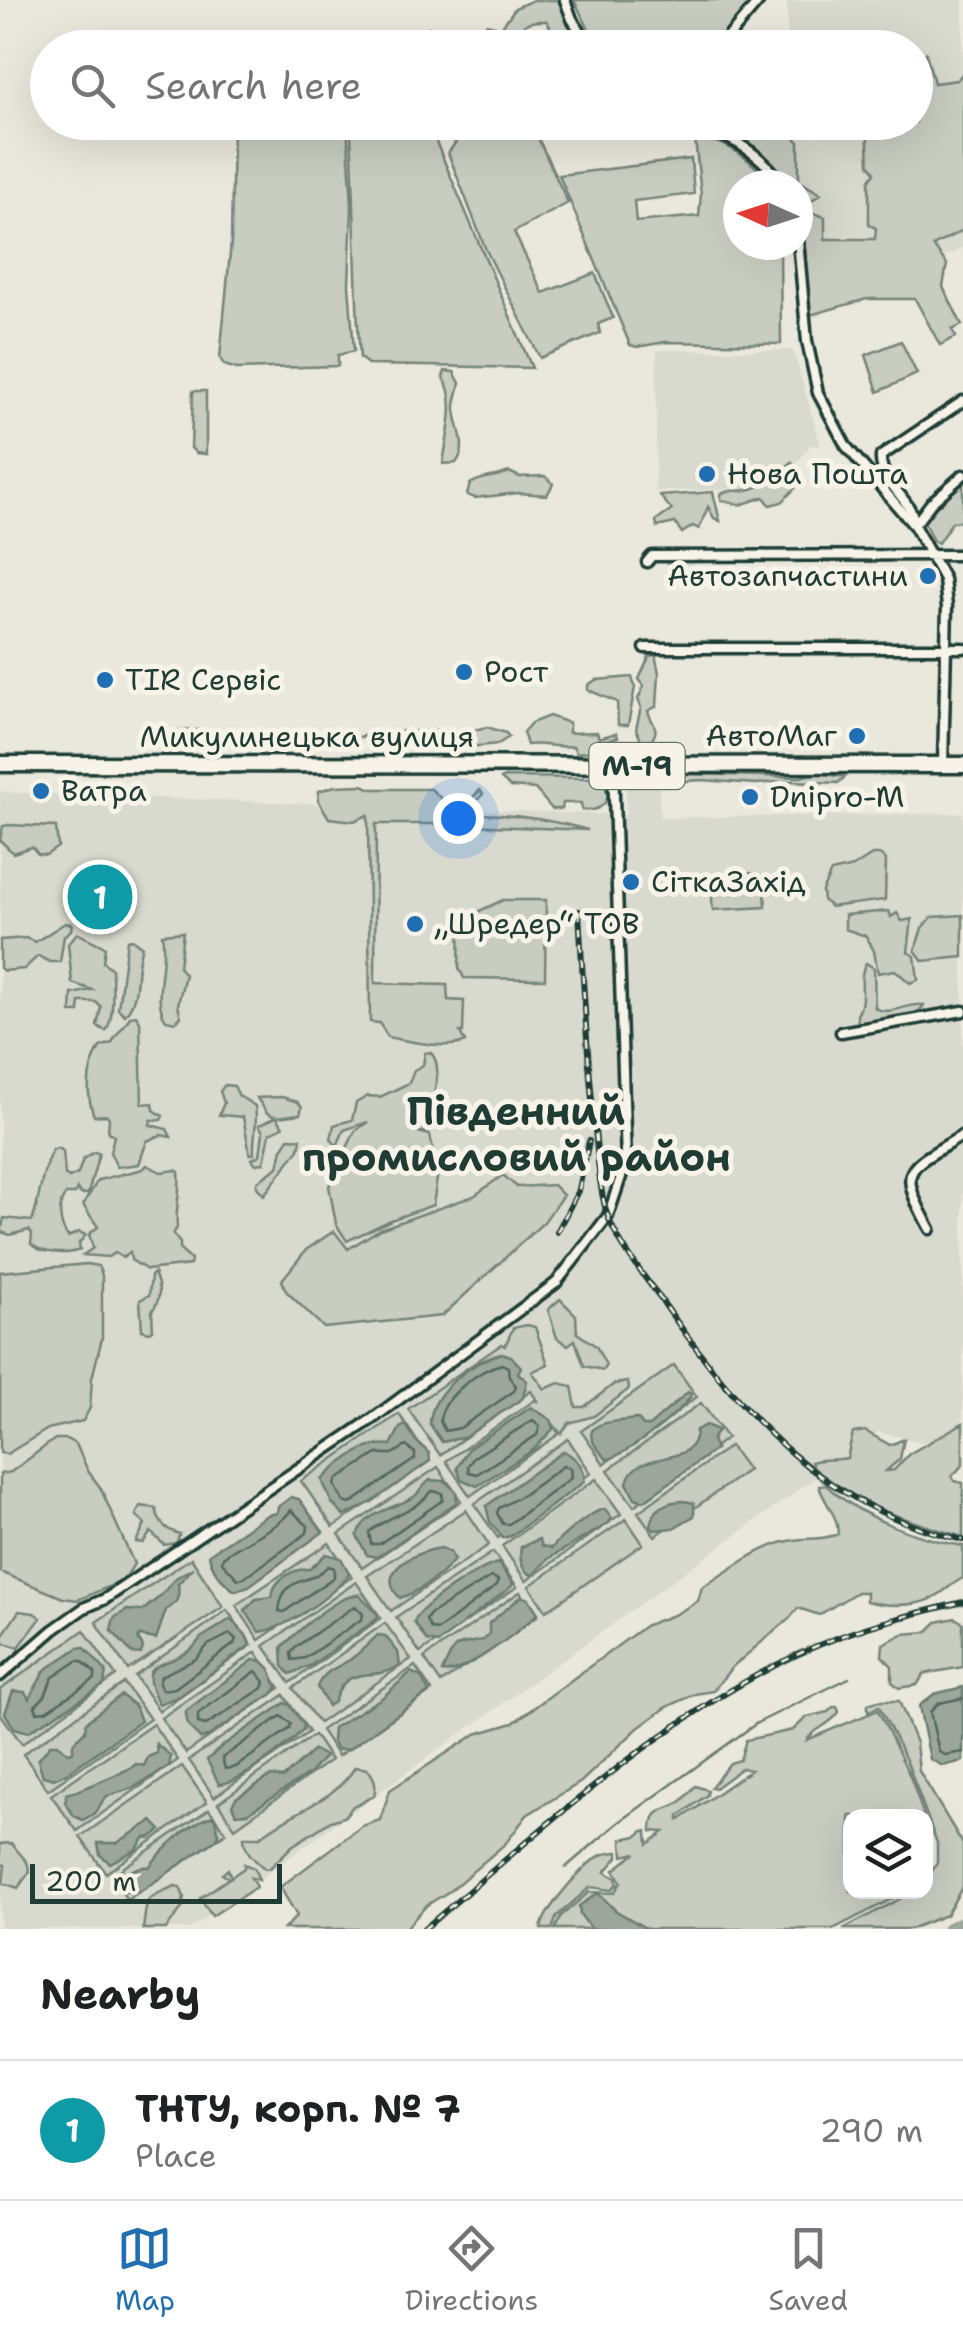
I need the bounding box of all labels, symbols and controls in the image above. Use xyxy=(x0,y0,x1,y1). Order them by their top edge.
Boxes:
search box xyxy=(30,30,933,140)
icon: search xyxy=(65,58,120,113)
text: Search here xyxy=(145,60,362,111)
north arrow xyxy=(723,170,813,260)
place label: Нова Пошта xyxy=(727,453,908,494)
marker: Нова Пошта xyxy=(696,463,718,485)
place label: Автозапчастини xyxy=(667,555,908,596)
marker: Автозапчастини xyxy=(917,565,939,587)
place label: Рост xyxy=(484,651,549,692)
place label: TIR Сервіс xyxy=(125,659,281,700)
marker: Рост xyxy=(453,661,475,683)
marker: TIR Сервіс xyxy=(94,669,116,691)
place label: АвтоМаг xyxy=(706,715,838,756)
street label: Микулинецька вулиця xyxy=(140,716,474,757)
marker: АвтоМаг xyxy=(846,725,868,747)
road number: М-19 xyxy=(590,743,684,789)
place label: Ватра xyxy=(61,770,147,811)
place label: Dnipro-M xyxy=(770,776,904,817)
marker: Ватра xyxy=(30,780,52,802)
marker: Dnipro-M xyxy=(739,786,761,808)
your location xyxy=(433,793,484,844)
pin: 1 xyxy=(68,860,132,934)
place label: СіткаЗахід xyxy=(651,861,806,902)
marker: СіткаЗахід xyxy=(620,871,642,893)
place label: „Шредер“ ТОВ xyxy=(434,903,640,944)
marker: „Шредер“ ТОВ xyxy=(404,913,426,935)
district label: Південний промисловий район xyxy=(301,1084,731,1184)
map controls xyxy=(843,1809,933,1899)
button: layers xyxy=(843,1809,933,1899)
scale bar xyxy=(30,1859,282,1904)
text: 200 m xyxy=(45,1862,136,1900)
text: Nearby xyxy=(40,1966,200,2022)
text: ТНТУ, корп. № 7 xyxy=(135,2083,461,2134)
text: 1 xyxy=(65,2109,80,2152)
text: 290 m xyxy=(820,2109,923,2152)
text: Place xyxy=(135,2134,217,2177)
tab: Map xyxy=(115,2221,175,2319)
tab: Directions xyxy=(405,2221,538,2319)
tab: Saved xyxy=(768,2221,848,2319)

